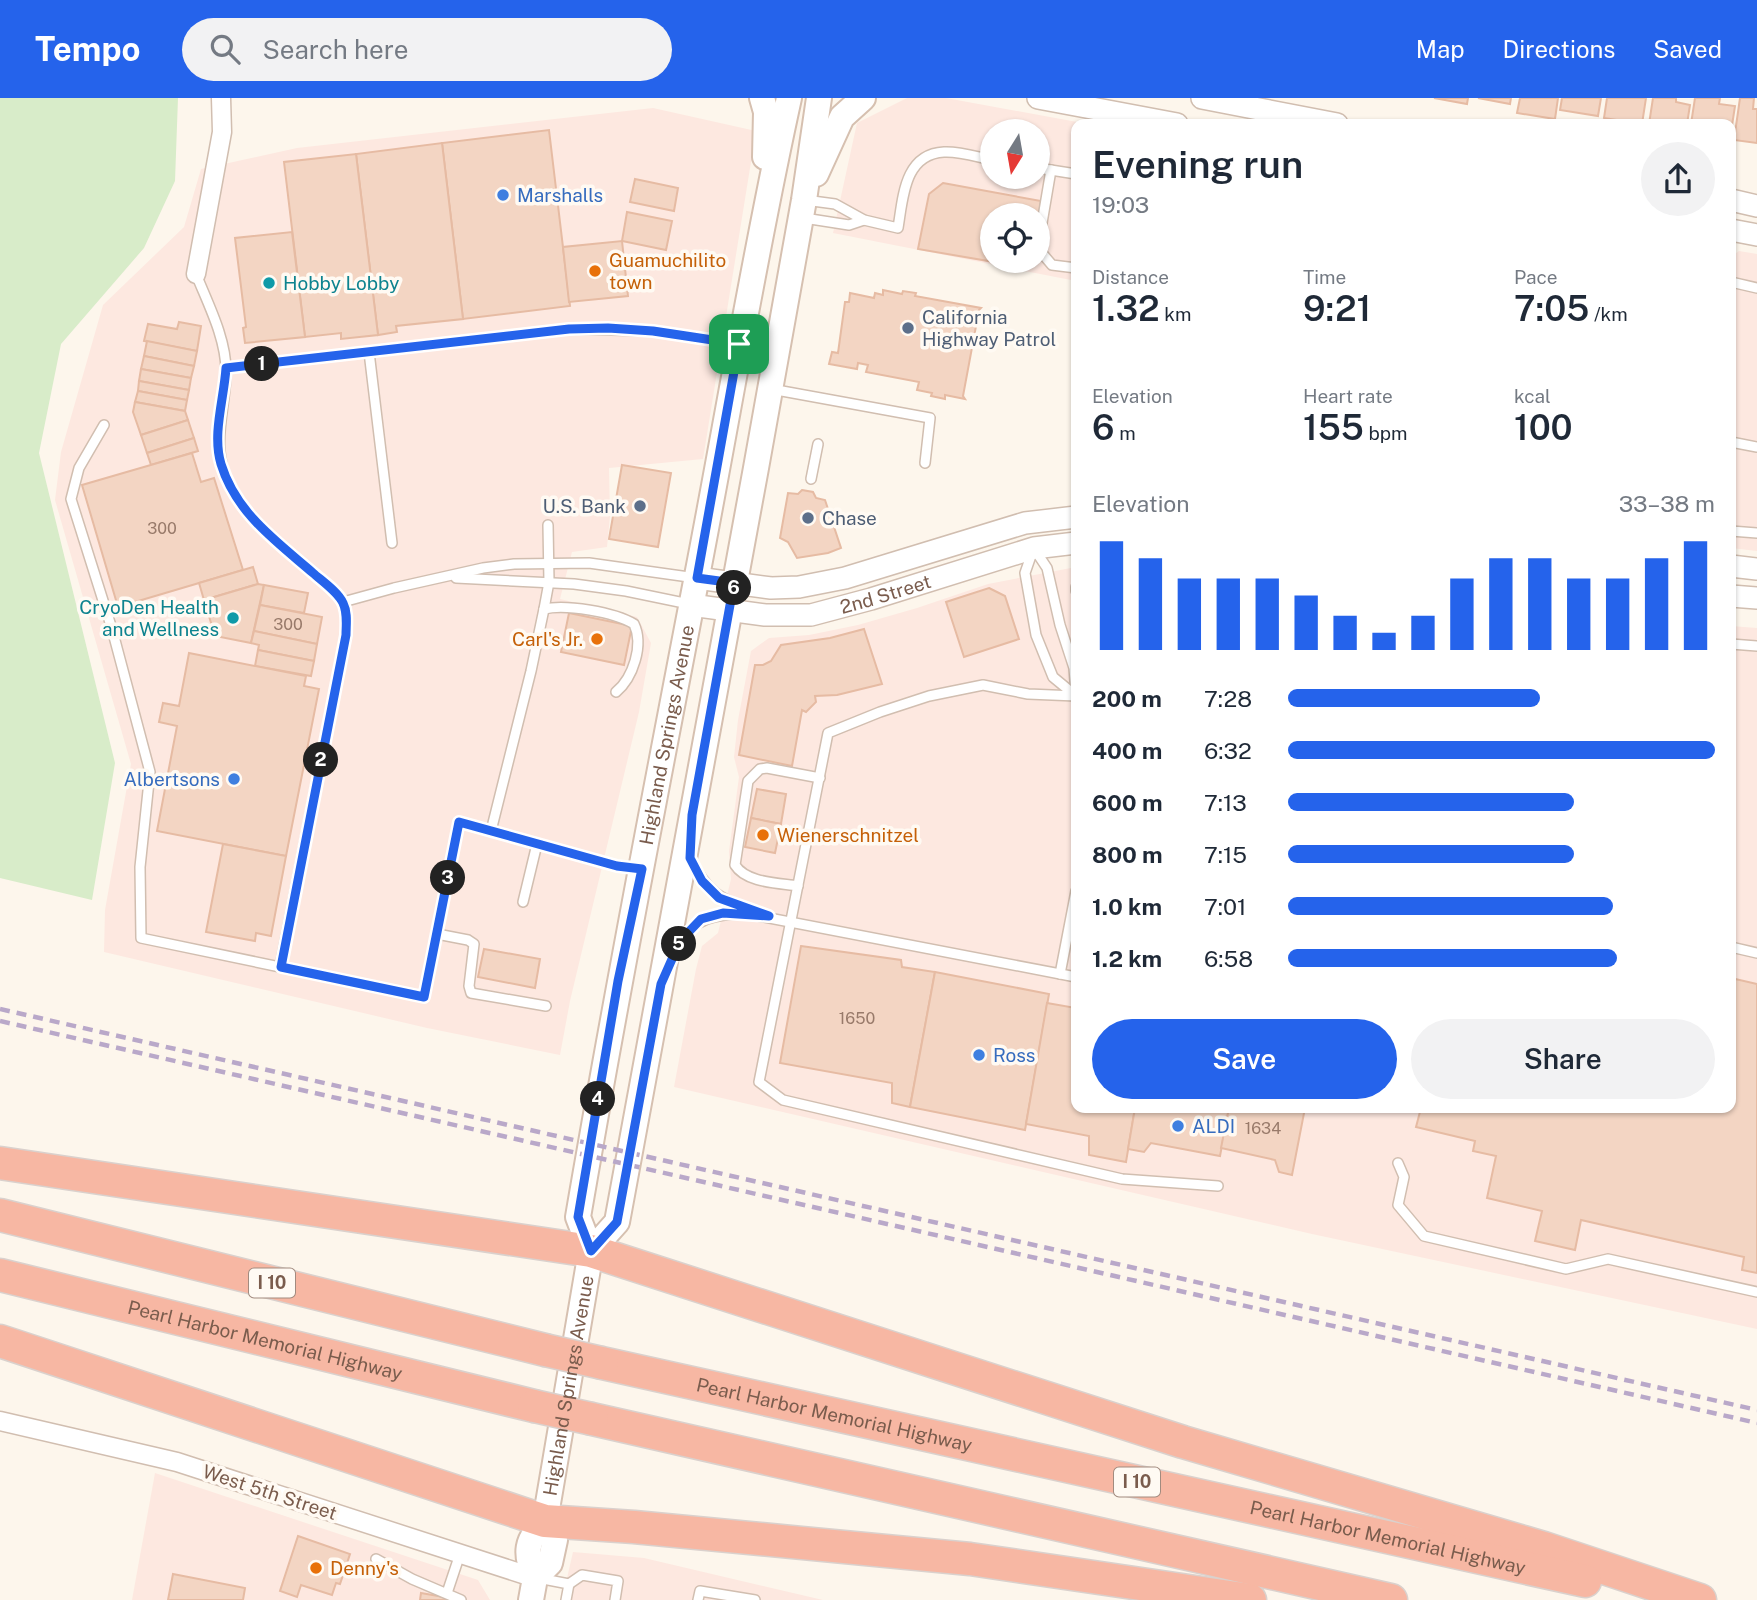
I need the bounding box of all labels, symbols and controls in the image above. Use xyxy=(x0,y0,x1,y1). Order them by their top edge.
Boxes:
search box xyxy=(182,18,672,81)
text: Tempo xyxy=(35,30,140,68)
icon: search xyxy=(206,30,244,68)
text: Search here xyxy=(262,34,408,65)
text: Map xyxy=(1416,35,1465,63)
text: Directions xyxy=(1503,35,1615,63)
text: Saved xyxy=(1653,35,1722,63)
north arrow xyxy=(980,119,1050,189)
map controls xyxy=(980,119,1050,273)
text: Evening run xyxy=(1092,142,1303,187)
button: share xyxy=(1641,142,1715,216)
place label: Marshalls xyxy=(517,184,603,206)
marker: Marshalls xyxy=(495,187,511,203)
text: 19:03 xyxy=(1092,191,1149,218)
button: locate xyxy=(980,203,1050,273)
place label: Guamuchilito town xyxy=(609,249,726,293)
marker: Guamuchilito town xyxy=(587,263,603,279)
text: Distance xyxy=(1092,266,1169,288)
text: Time xyxy=(1303,266,1346,288)
text: Pace xyxy=(1514,266,1557,288)
place label: Hobby Lobby xyxy=(283,272,399,294)
marker: Hobby Lobby xyxy=(261,275,277,291)
text: 1.32 xyxy=(1092,288,1160,329)
text: 9:21 xyxy=(1303,288,1371,329)
text: 7:05 xyxy=(1514,288,1589,329)
text: km xyxy=(1160,303,1191,325)
text: /km xyxy=(1589,303,1628,325)
place label: California Highway Patrol xyxy=(922,306,1056,350)
pin xyxy=(709,314,769,374)
marker: California Highway Patrol xyxy=(900,320,916,336)
icon: arrive xyxy=(720,325,758,363)
pin: 1 xyxy=(244,346,280,382)
text: 1 xyxy=(257,352,266,374)
text: Elevation xyxy=(1092,385,1173,407)
text: Heart rate xyxy=(1303,385,1393,407)
text: kcal xyxy=(1514,385,1551,407)
text: 6 xyxy=(1092,407,1115,448)
text: 155 xyxy=(1303,407,1364,448)
text: 100 xyxy=(1514,407,1573,448)
text: m xyxy=(1115,422,1136,444)
text: bpm xyxy=(1364,422,1407,444)
text: Elevation xyxy=(1092,490,1190,517)
text: 33–38 m xyxy=(1619,490,1715,517)
place label: U.S. Bank xyxy=(543,495,626,517)
marker: U.S. Bank xyxy=(632,498,648,514)
place label: Chase xyxy=(822,507,877,529)
marker: Chase xyxy=(800,510,816,526)
house number: 300 xyxy=(147,519,177,538)
pin: 6 xyxy=(716,570,752,606)
street label: 2nd Street xyxy=(838,570,934,618)
text: 6 xyxy=(727,576,740,598)
place label: CryoDen Health and Wellness xyxy=(79,596,219,640)
marker: CryoDen Health and Wellness xyxy=(225,610,241,626)
house number: 300 xyxy=(273,615,303,634)
street label: Highland Springs Avenue xyxy=(635,623,698,847)
place label: Carl's Jr. xyxy=(512,628,583,650)
marker: Carl's Jr. xyxy=(589,631,605,647)
text: 200 m xyxy=(1092,685,1162,712)
text: 7:28 xyxy=(1204,685,1252,712)
text: 400 m xyxy=(1092,737,1162,764)
text: 6:32 xyxy=(1204,737,1252,764)
pin: 2 xyxy=(304,742,338,778)
text: 2 xyxy=(314,748,327,770)
place label: Albertsons xyxy=(123,768,220,790)
marker: Albertsons xyxy=(226,771,242,787)
text: 600 m xyxy=(1092,789,1162,816)
text: 7:13 xyxy=(1204,789,1247,816)
place label: Wienerschnitzel xyxy=(777,824,919,846)
marker: Wienerschnitzel xyxy=(755,827,771,843)
text: 800 m xyxy=(1092,841,1163,868)
text: 7:15 xyxy=(1204,841,1247,868)
pin: 3 xyxy=(430,860,466,896)
text: 3 xyxy=(441,866,454,888)
text: 1.0 km xyxy=(1092,893,1162,920)
text: 7:01 xyxy=(1204,893,1246,920)
pin: 5 xyxy=(662,926,696,962)
text: 5 xyxy=(672,932,685,954)
text: 1.2 km xyxy=(1092,945,1162,972)
text: 6:58 xyxy=(1204,945,1253,972)
house number: 1650 xyxy=(839,1009,875,1028)
button: Save xyxy=(1092,1019,1397,1099)
button: Share xyxy=(1411,1019,1715,1099)
place label: Ross xyxy=(993,1044,1035,1066)
marker: Ross xyxy=(971,1047,987,1063)
pin: 4 xyxy=(580,1082,616,1116)
text: 4 xyxy=(591,1087,604,1109)
place label: ALDI xyxy=(1192,1115,1235,1137)
marker: ALDI xyxy=(1170,1118,1186,1134)
house number: 1634 xyxy=(1245,1119,1281,1138)
road number: I 10 xyxy=(249,1268,295,1298)
street label: Highland Springs Avenue xyxy=(538,1274,598,1498)
street label: Pearl Harbor Memorial Highway xyxy=(126,1296,405,1384)
street label: Pearl Harbor Memorial Highway xyxy=(694,1373,974,1456)
street label: West 5th Street xyxy=(200,1460,340,1524)
road number: I 10 xyxy=(1114,1468,1160,1497)
street label: Pearl Harbor Memorial Highway xyxy=(1248,1496,1528,1579)
place label: Denny's xyxy=(330,1557,399,1579)
marker: Denny's xyxy=(308,1560,324,1576)

